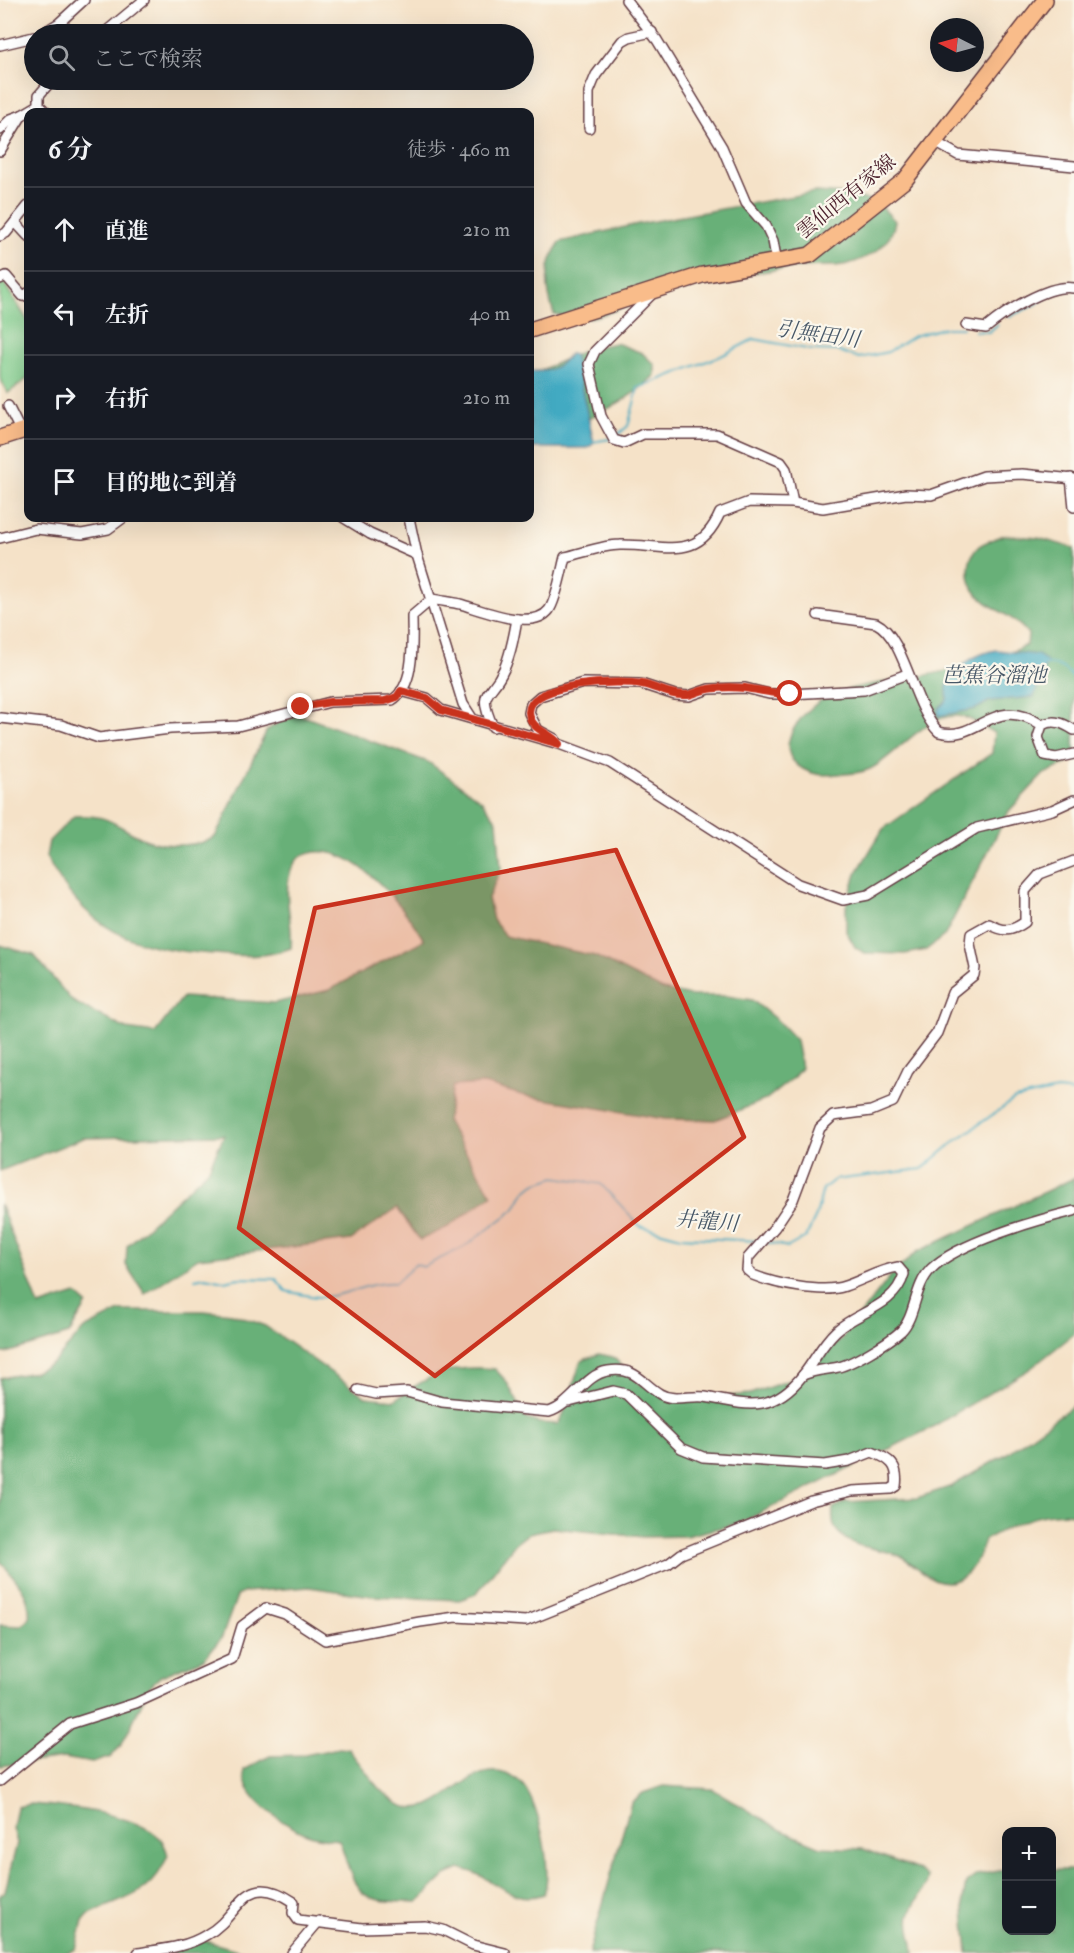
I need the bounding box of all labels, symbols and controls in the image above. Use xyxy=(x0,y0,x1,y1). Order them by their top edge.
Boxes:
north arrow xyxy=(930,18,984,72)
search box xyxy=(24,24,534,90)
icon: search xyxy=(45,41,78,74)
text: ここで検索 xyxy=(93,45,203,73)
text: 6 分 xyxy=(48,134,93,166)
text: 徒歩 · 460 m xyxy=(407,137,510,162)
street label: 雲仙西有家線 xyxy=(792,149,901,244)
icon: ahead xyxy=(48,213,81,246)
text: 直進 xyxy=(105,217,149,245)
text: 210 m xyxy=(463,217,510,242)
icon: left xyxy=(48,297,81,330)
text: 左折 xyxy=(105,301,149,329)
text: 40 m xyxy=(469,301,510,326)
water label: 引無田川 xyxy=(774,315,863,354)
icon: right xyxy=(48,381,81,414)
text: 右折 xyxy=(105,385,149,413)
text: 210 m xyxy=(463,385,510,410)
icon: arrive xyxy=(48,465,81,498)
text: 目的地に到着 xyxy=(105,469,237,497)
water label: 芭蕉谷溜池 xyxy=(942,662,1048,689)
route start xyxy=(776,680,802,706)
route end xyxy=(287,693,313,719)
water label: 井龍川 xyxy=(674,1205,742,1238)
map controls xyxy=(1002,1827,1056,1935)
button: + xyxy=(1002,1827,1056,1881)
button: − xyxy=(1002,1881,1056,1935)

